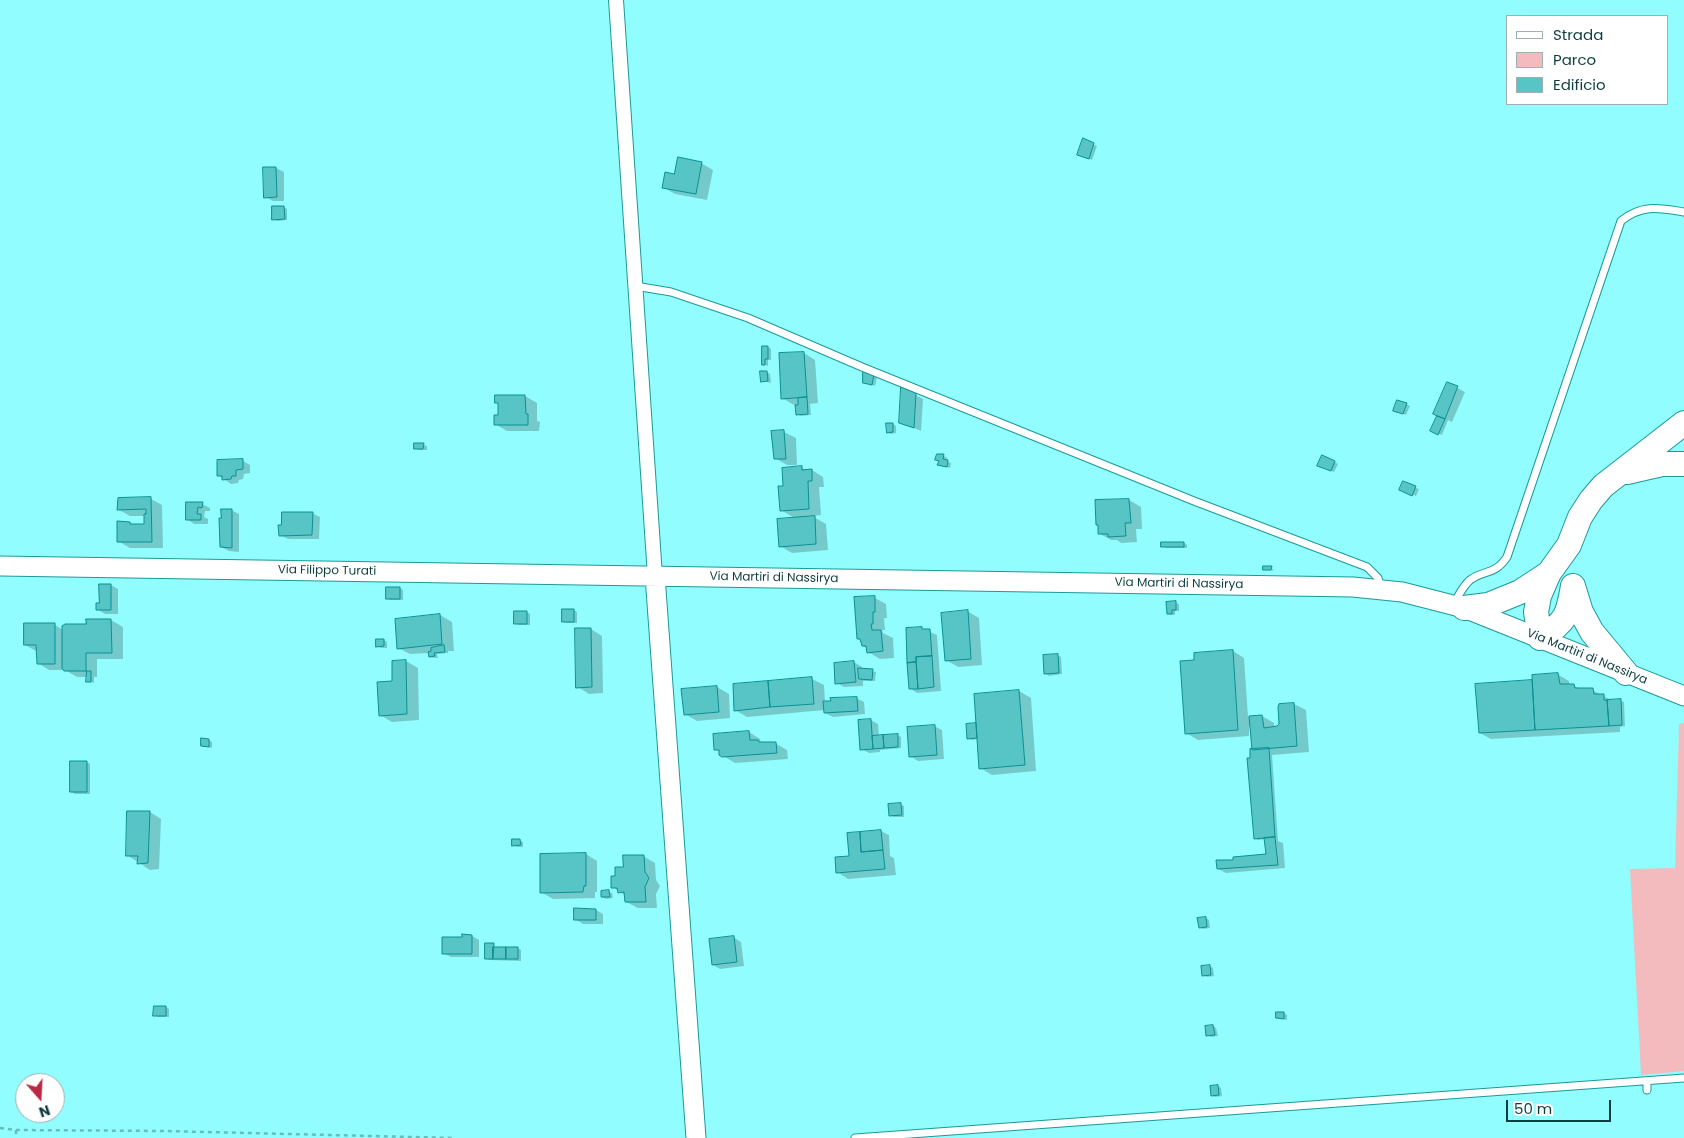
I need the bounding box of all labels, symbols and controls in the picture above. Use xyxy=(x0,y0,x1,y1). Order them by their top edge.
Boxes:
legend xyxy=(1506,15,1669,105)
text: Strada xyxy=(1553,24,1603,45)
text: Parco xyxy=(1553,49,1596,70)
text: Edificio xyxy=(1553,74,1606,95)
street label: Via Filippo Turati xyxy=(278,563,376,579)
street label: Via Martiri di Nassirya xyxy=(709,570,839,586)
street label: Via Martiri di Nassirya xyxy=(1114,576,1244,592)
street label: Via Martiri di Nassirya xyxy=(1525,626,1649,688)
north arrow xyxy=(15,1073,65,1123)
scale bar xyxy=(1509,1090,1614,1122)
text: 50 m xyxy=(1514,1098,1552,1119)
text: N xyxy=(36,1100,53,1122)

